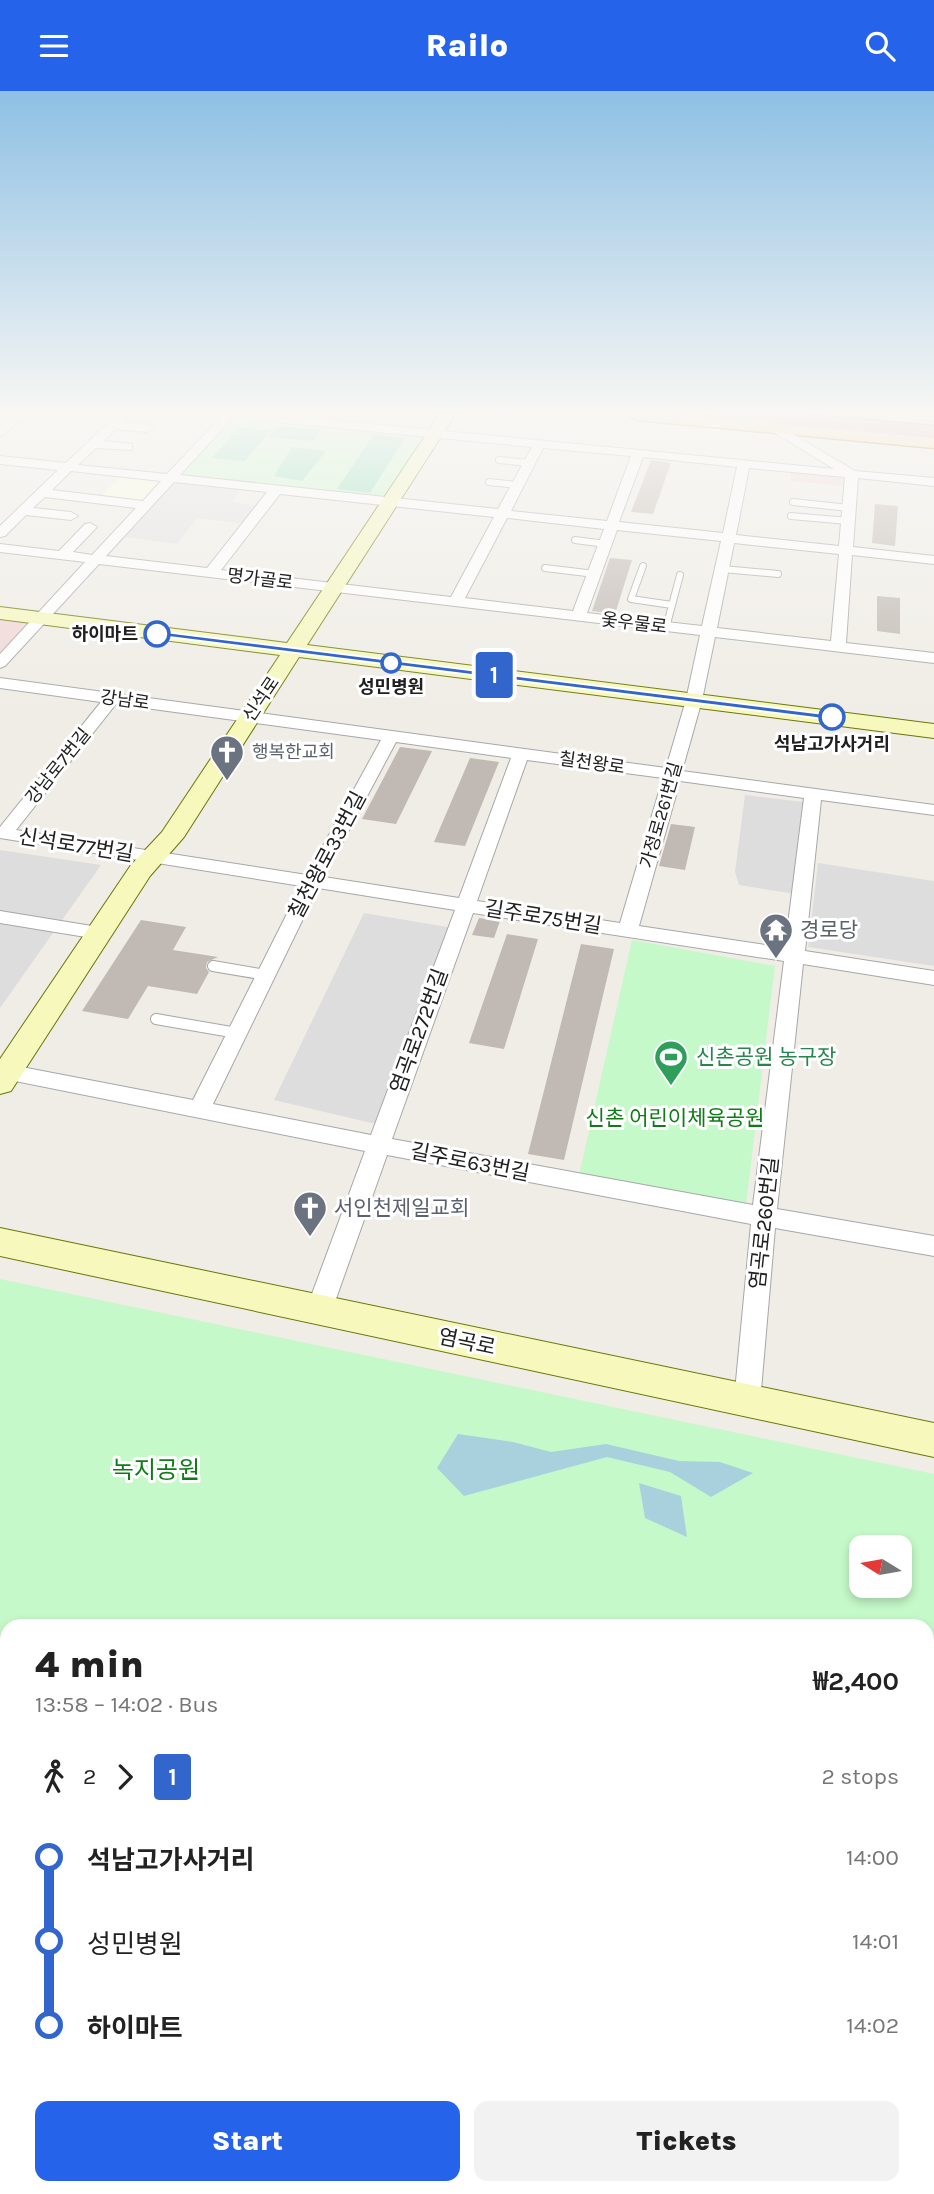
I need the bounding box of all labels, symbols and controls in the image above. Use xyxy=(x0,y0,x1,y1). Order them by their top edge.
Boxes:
icon: menu xyxy=(35,27,73,65)
text: Railo xyxy=(426,27,508,64)
icon: search xyxy=(861,27,899,65)
street label: 명가골로 xyxy=(226,564,294,594)
street label: 옻우물로 xyxy=(600,608,668,638)
marker: 하이마트 xyxy=(144,621,170,647)
place label: 하이마트 xyxy=(72,623,138,645)
line badge: 1 xyxy=(471,652,517,698)
marker: 성민병원 xyxy=(381,653,401,673)
text: 1 xyxy=(490,661,498,689)
street label: 신석로 xyxy=(238,672,284,726)
place label: 성민병원 xyxy=(358,676,424,698)
street label: 강남로 xyxy=(99,686,151,714)
marker: 석남고가사거리 xyxy=(819,704,845,730)
street label: 강남로7번길 xyxy=(21,724,95,808)
church icon: 행복한교회 xyxy=(208,733,246,782)
place label: 석남고가사거리 xyxy=(774,733,890,755)
place label: 행복한교회 xyxy=(252,741,335,763)
street label: 칠천왕로 xyxy=(558,747,626,779)
street label: 가정로261번길 xyxy=(635,759,687,871)
street label: 칠천왕로33번길 xyxy=(283,787,371,923)
street label: 신석로77번길 xyxy=(17,824,135,866)
street label: 길주로75번길 xyxy=(483,896,603,938)
temple icon: 경로당 xyxy=(757,911,795,960)
place label: 경로당 xyxy=(800,918,858,942)
street label: 염곡로272번길 xyxy=(385,965,453,1097)
sports icon: 신촌공원 농구장 xyxy=(652,1038,690,1087)
place label: 신촌공원 농구장 xyxy=(696,1045,836,1069)
park label: 신촌 어린이체육공원 xyxy=(586,1106,764,1130)
street label: 길주로63번길 xyxy=(408,1139,532,1185)
street label: 염곡로260번길 xyxy=(745,1155,783,1291)
church icon: 서인천제일교회 xyxy=(291,1189,329,1238)
place label: 서인천제일교회 xyxy=(334,1196,469,1220)
street label: 염곡로 xyxy=(436,1324,498,1360)
park label: 녹지공원 xyxy=(112,1456,200,1484)
north arrow xyxy=(849,1535,912,1598)
map controls xyxy=(849,1535,912,1598)
text: 4 min xyxy=(35,1642,144,1687)
text: ₩2,400 xyxy=(813,1666,899,1697)
text: 13:58 – 14:02 · Bus xyxy=(35,1691,218,1718)
icon: walk xyxy=(35,1758,73,1796)
icon: forward xyxy=(106,1758,144,1796)
text: 2 xyxy=(83,1763,96,1790)
text: 1 xyxy=(168,1763,177,1791)
text: 2 stops xyxy=(821,1763,899,1790)
text: 14:00 xyxy=(846,1844,899,1871)
text: 석남고가사거리 xyxy=(87,1845,254,1876)
text: 14:01 xyxy=(852,1928,899,1955)
text: 성민병원 xyxy=(87,1929,183,1960)
text: 14:02 xyxy=(846,2012,899,2039)
text: 하이마트 xyxy=(87,2013,183,2044)
button: Start xyxy=(35,2101,460,2181)
button: Tickets xyxy=(474,2101,899,2181)

